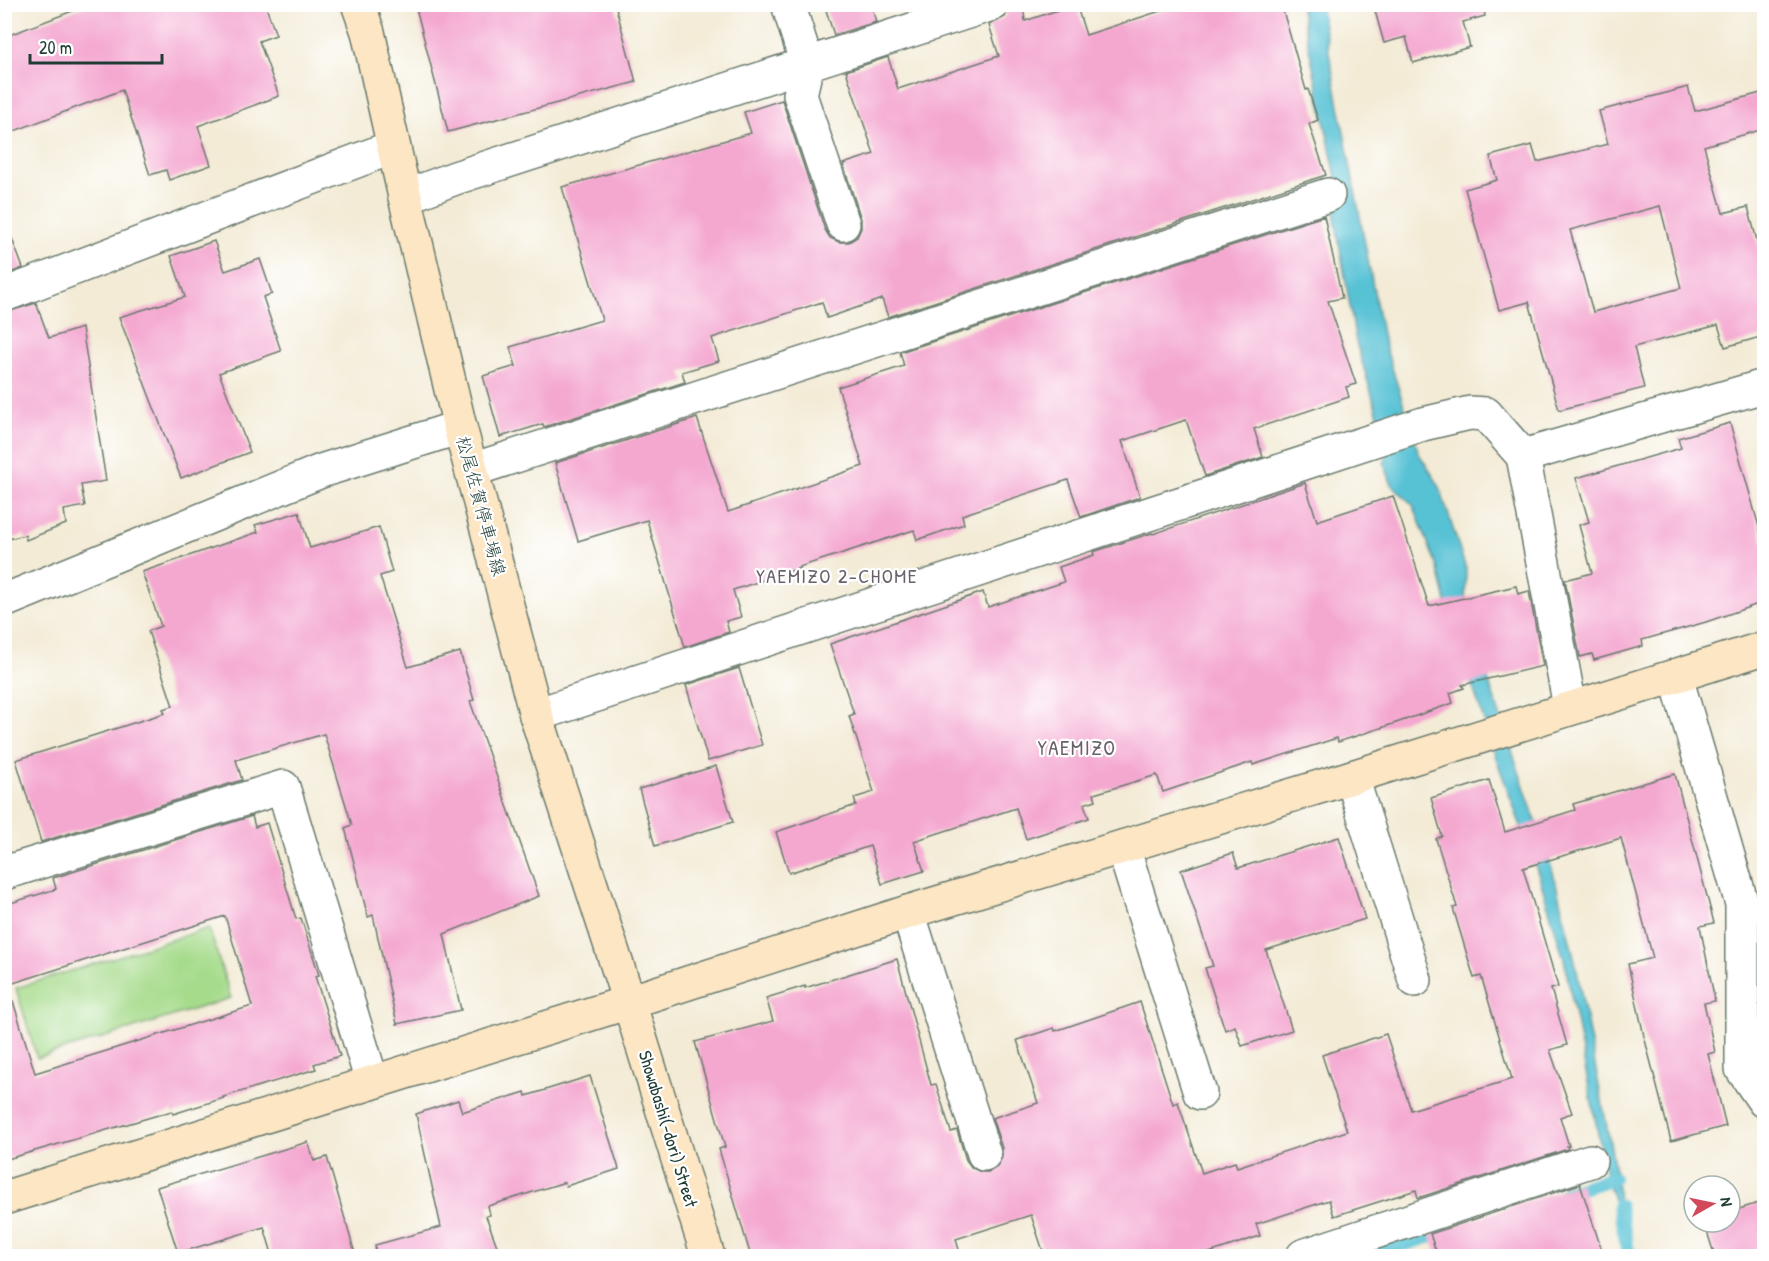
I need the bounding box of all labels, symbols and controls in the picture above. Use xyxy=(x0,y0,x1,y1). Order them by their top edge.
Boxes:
scale bar xyxy=(30,27,162,65)
text: 20 m xyxy=(39,35,72,60)
street label: 松尾佐賀停車場線 xyxy=(451,433,512,579)
district label: YAEMIZO 2-CHOME xyxy=(756,562,918,589)
district label: YAEMIZO xyxy=(1037,733,1117,762)
street label: Showabashi(-dori) Street xyxy=(633,1047,704,1211)
north arrow xyxy=(1682,1174,1742,1234)
text: N xyxy=(1715,1196,1738,1208)

